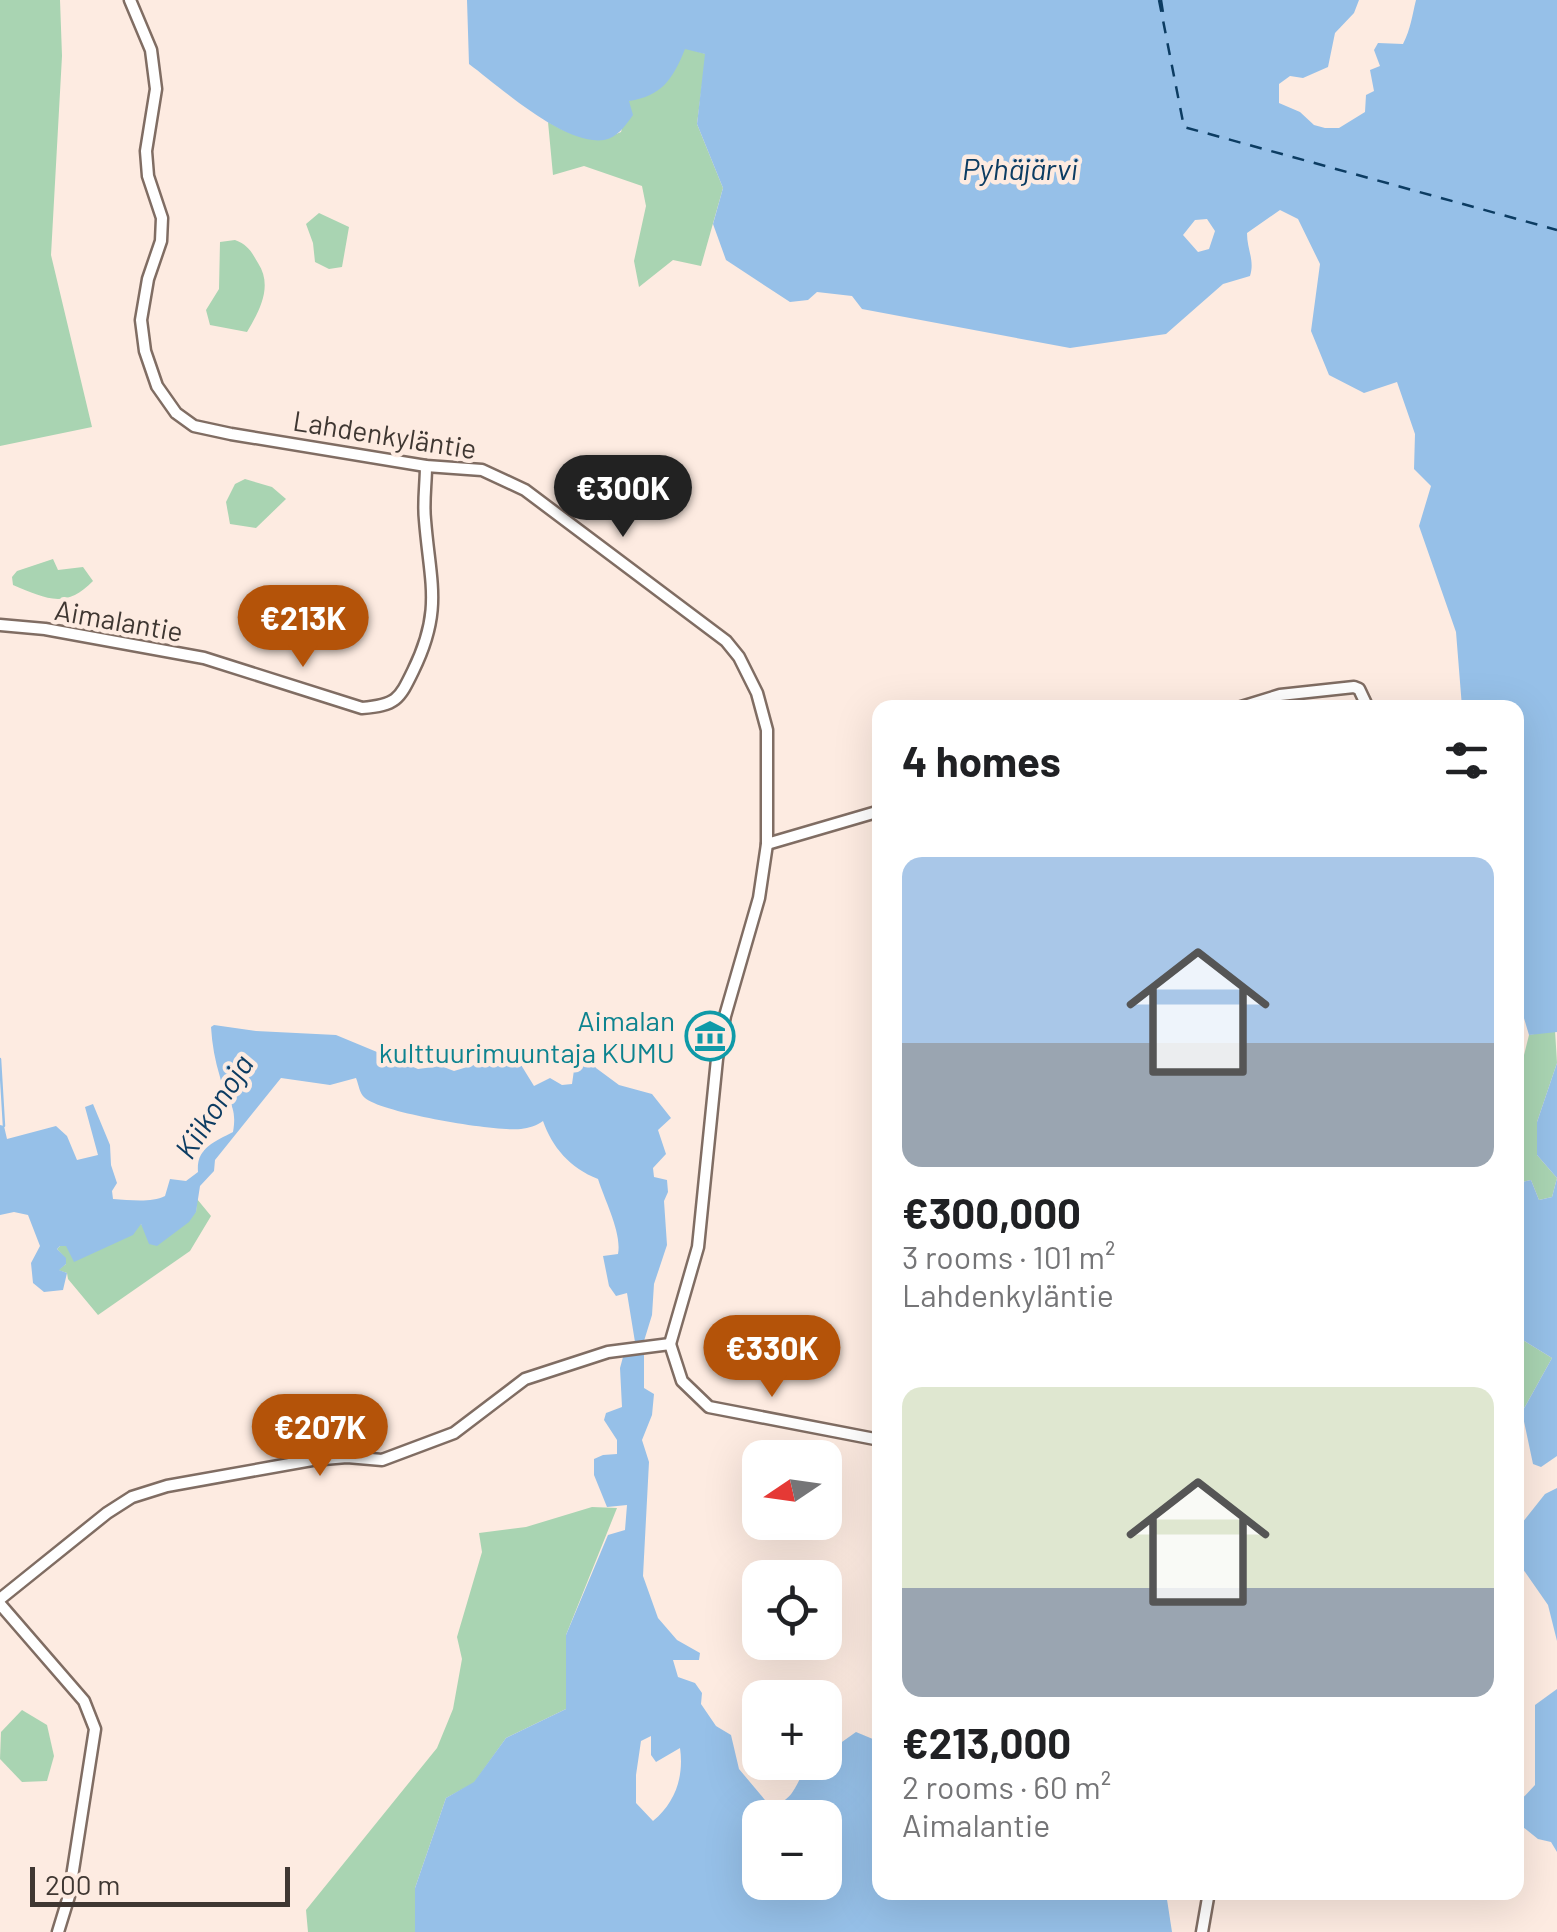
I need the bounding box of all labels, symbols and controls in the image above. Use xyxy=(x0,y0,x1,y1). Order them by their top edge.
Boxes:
water label: Pyhäjärvi xyxy=(962,150,1078,186)
street label: Lahdenkyläntie xyxy=(291,403,479,465)
pin: €300K xyxy=(553,455,693,540)
text: €300K xyxy=(576,468,670,506)
pin: €213K xyxy=(233,585,373,670)
street label: Aimalantie xyxy=(52,592,186,648)
text: €213K xyxy=(260,598,346,636)
icon: filters xyxy=(1439,733,1494,788)
text: 4 homes xyxy=(902,735,1061,785)
icon: home xyxy=(1108,922,1288,1102)
place label: Aimalan kulttuurimuuntaja KUMU xyxy=(379,1003,675,1069)
museum icon: Aimalan kulttuurimuuntaja KUMU xyxy=(684,1010,736,1062)
water label: Kiikonoja xyxy=(166,1047,260,1165)
text: €300,000 xyxy=(902,1187,1081,1237)
text: 3 rooms · 101 m² xyxy=(902,1237,1116,1275)
text: Lahdenkyläntie xyxy=(902,1275,1114,1313)
pin: €330K xyxy=(702,1315,842,1400)
text: €330K xyxy=(725,1328,819,1366)
pin: €207K xyxy=(250,1394,390,1479)
text: €207K xyxy=(274,1407,366,1445)
north arrow xyxy=(742,1440,842,1540)
map controls xyxy=(742,1440,842,1900)
icon: home xyxy=(1108,1452,1288,1632)
button: locate xyxy=(742,1560,842,1660)
button: + xyxy=(742,1680,842,1780)
text: €213,000 xyxy=(902,1717,1071,1767)
text: 2 rooms · 60 m² xyxy=(902,1767,1111,1805)
button: − xyxy=(742,1800,842,1900)
text: Aimalantie xyxy=(902,1805,1050,1843)
scale bar xyxy=(30,1862,290,1906)
text: 200 m xyxy=(45,1867,120,1901)

